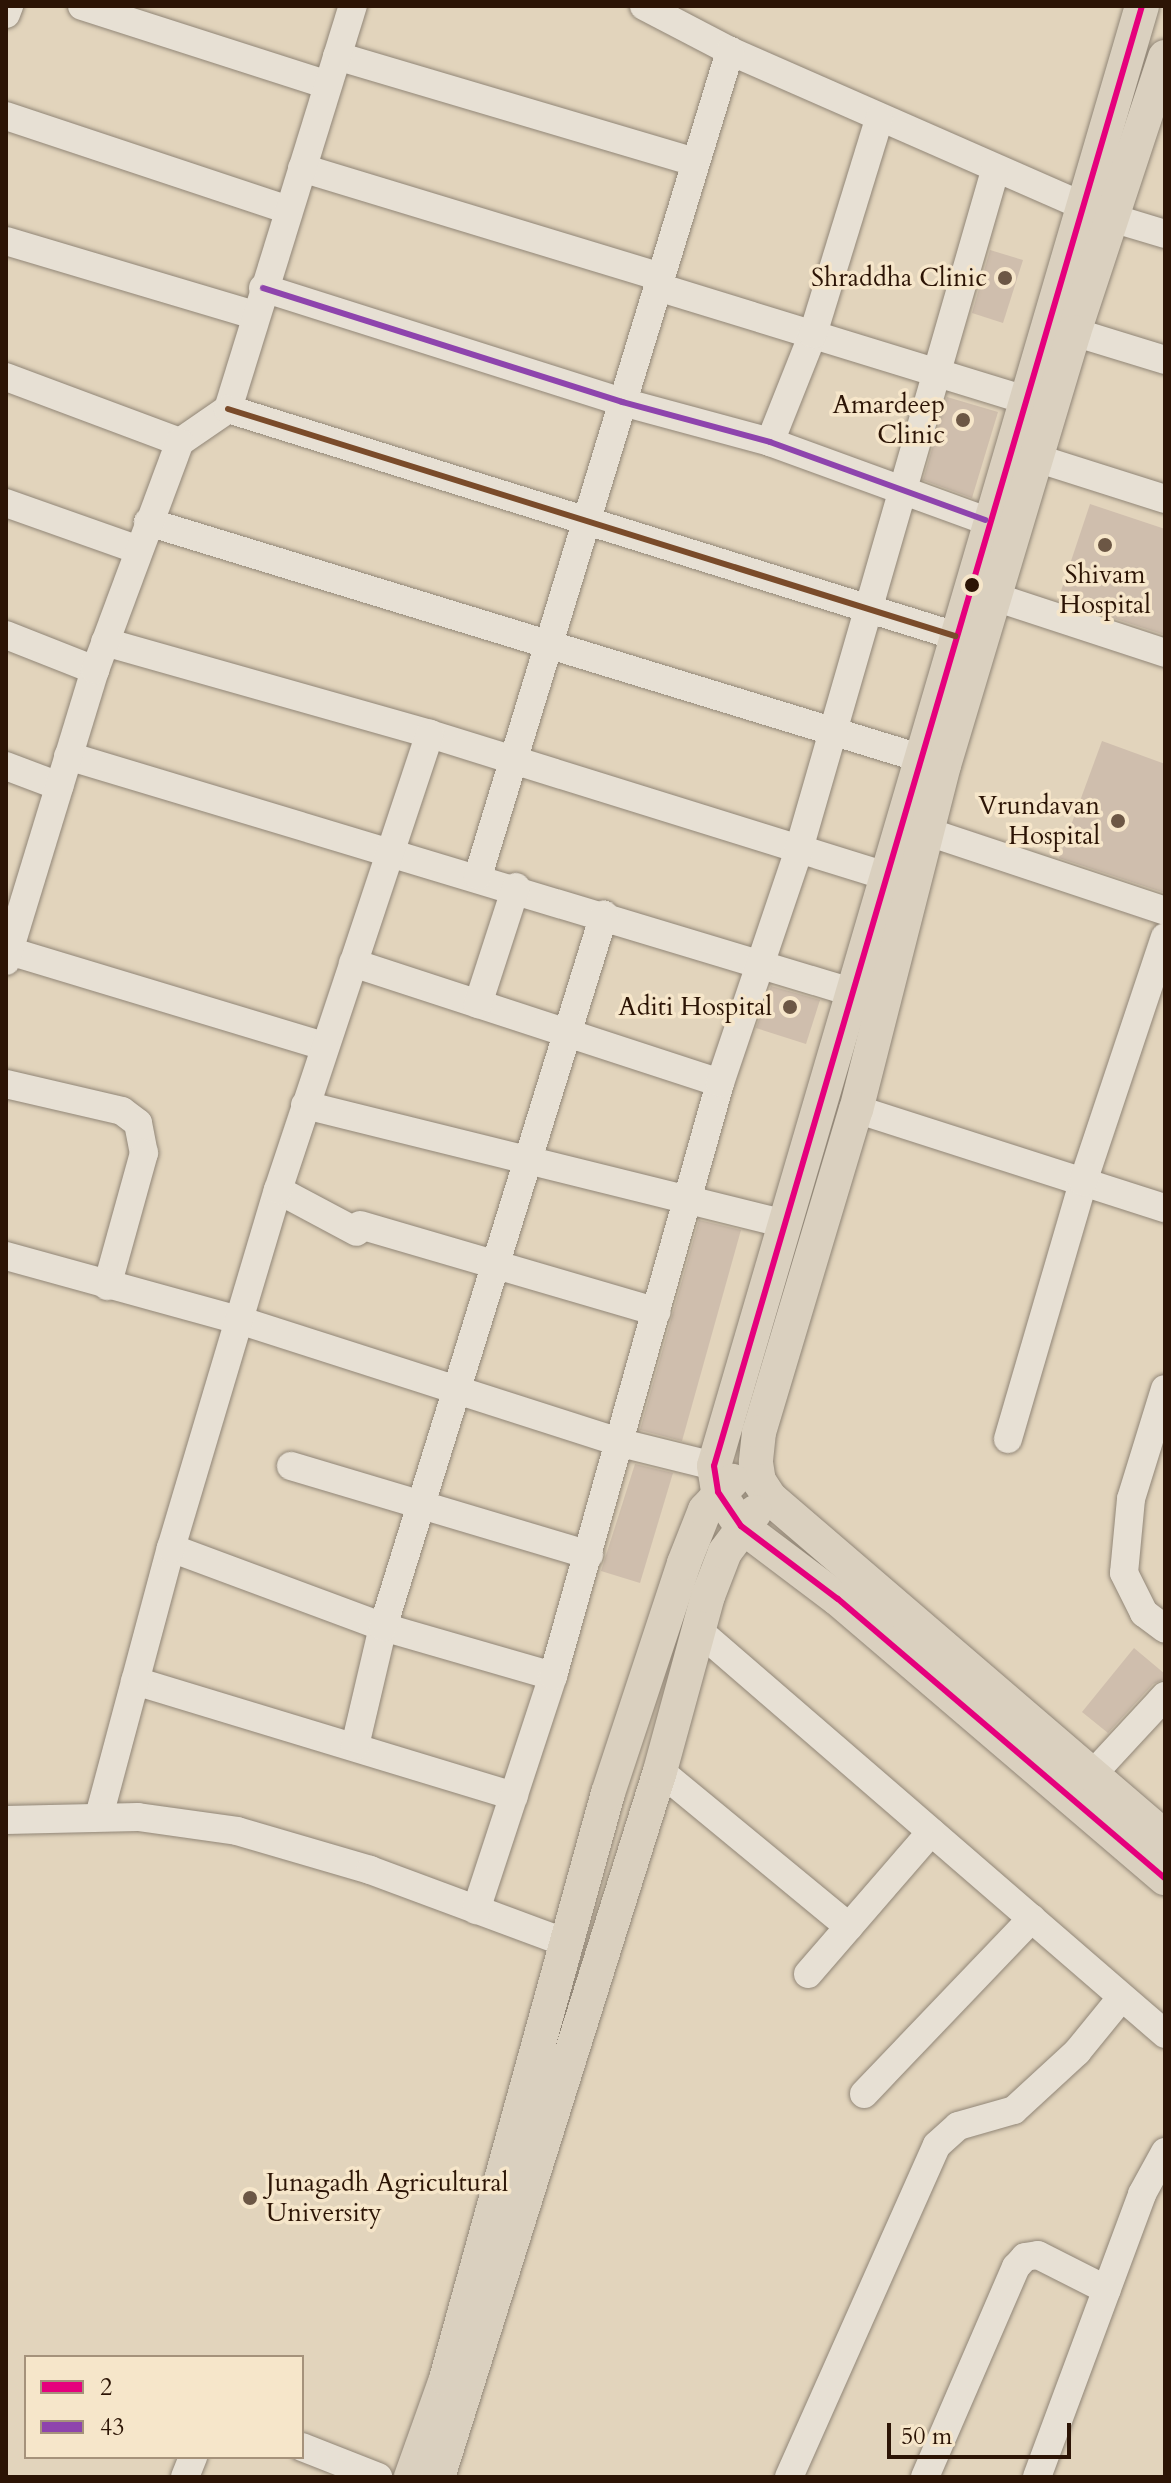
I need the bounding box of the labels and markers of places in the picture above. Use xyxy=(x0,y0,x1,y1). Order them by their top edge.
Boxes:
place label: Shraddha Clinic xyxy=(811,262,987,294)
marker: Shraddha Clinic xyxy=(994,267,1016,289)
place label: Amardeep Clinic xyxy=(833,389,945,450)
marker: Amardeep Clinic xyxy=(952,409,974,431)
marker: Shivam Hospital xyxy=(1094,534,1116,556)
place label: Shivam Hospital xyxy=(1059,559,1151,620)
unlabelled marker xyxy=(964,577,980,593)
place label: Vrundavan Hospital xyxy=(978,790,1100,852)
marker: Vrundavan Hospital xyxy=(1107,810,1129,832)
place label: Aditi Hospital xyxy=(618,991,772,1023)
marker: Aditi Hospital xyxy=(779,996,801,1018)
place label: Junagadh Agricultural University xyxy=(266,2167,508,2228)
marker: Junagadh Agricultural University xyxy=(241,2189,259,2207)

